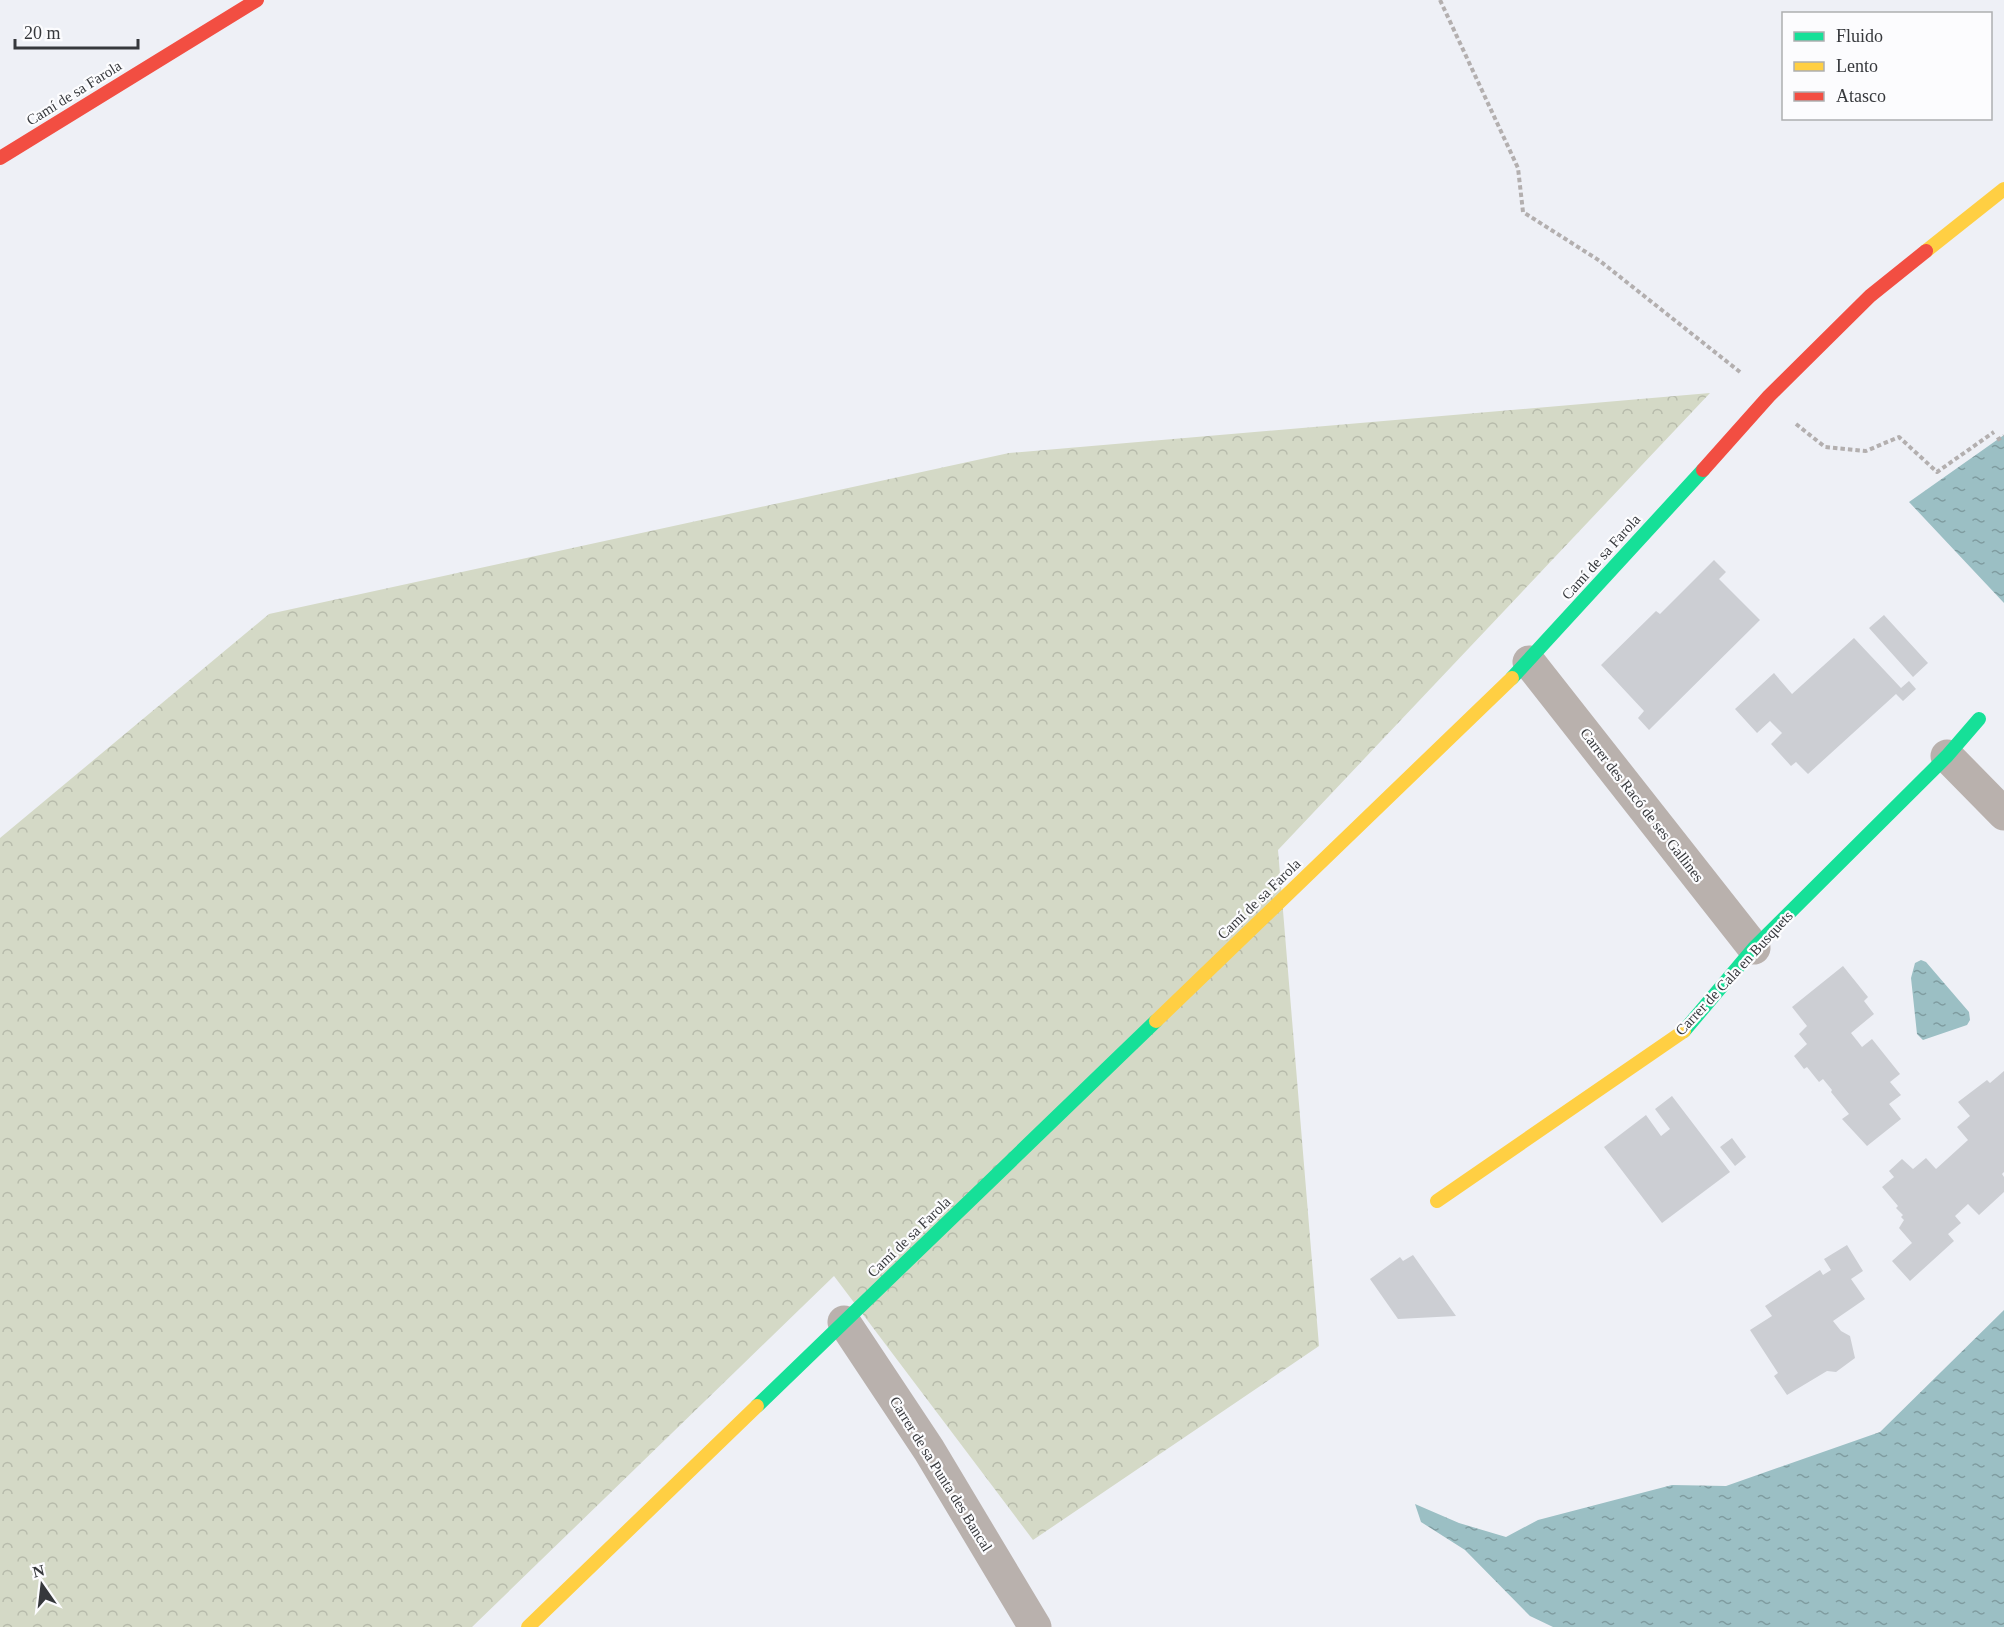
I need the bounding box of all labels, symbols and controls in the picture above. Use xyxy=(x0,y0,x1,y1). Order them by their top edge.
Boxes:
scale bar xyxy=(15,12,138,50)
legend xyxy=(1782,12,1992,120)
text: 20 m xyxy=(24,23,61,43)
text: Fluido xyxy=(1836,26,1883,46)
text: Lento xyxy=(1836,56,1878,76)
street label: Camí de sa Farola xyxy=(24,57,125,129)
text: Atasco xyxy=(1836,86,1886,106)
street label: Camí de sa Farola xyxy=(1559,511,1644,603)
street label: Carrer des Racó de ses Gallines xyxy=(1577,725,1707,885)
street label: Camí de sa Farola xyxy=(1214,855,1304,943)
street label: Carrer de Cala en Busquets xyxy=(1672,907,1796,1038)
street label: Camí de sa Farola xyxy=(864,1193,954,1281)
street label: Carrer de sa Punta des Bancal xyxy=(887,1394,995,1554)
north arrow xyxy=(12,1555,72,1615)
text: N xyxy=(31,1561,47,1581)

